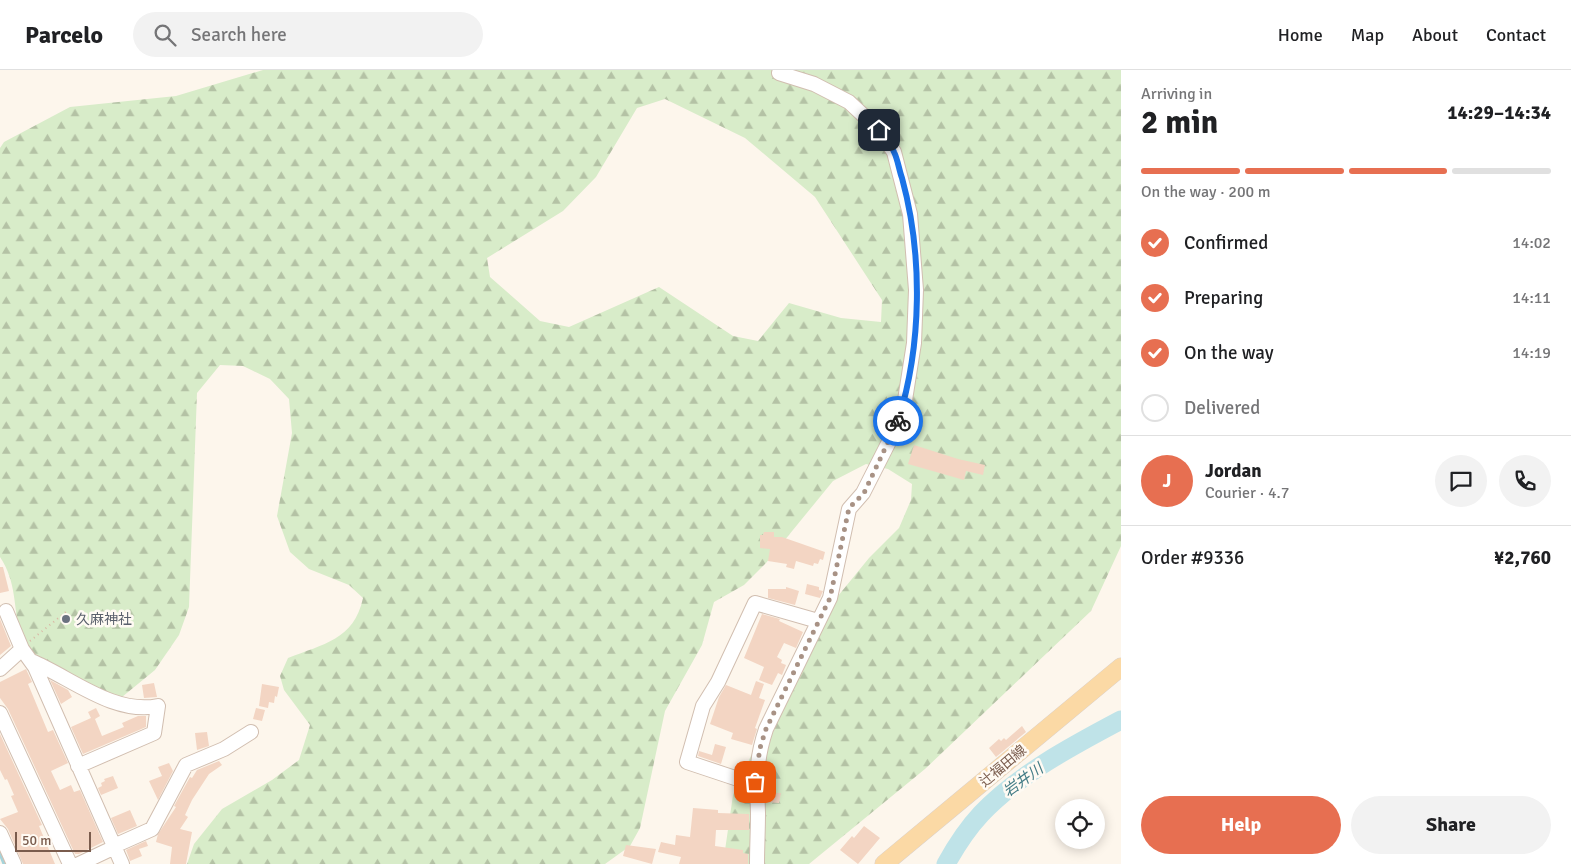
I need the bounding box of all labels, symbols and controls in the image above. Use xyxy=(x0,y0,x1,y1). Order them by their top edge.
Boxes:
search box xyxy=(133,12,483,57)
text: Parcelo xyxy=(25,20,103,50)
icon: search xyxy=(151,21,179,49)
text: Search here xyxy=(191,23,287,47)
text: Home xyxy=(1278,24,1323,46)
text: Map xyxy=(1351,24,1384,46)
text: About xyxy=(1412,24,1458,46)
text: Contact xyxy=(1486,24,1546,46)
text: Arriving in xyxy=(1141,84,1212,104)
text: 14:29–14:34 xyxy=(1447,101,1551,125)
text: 2 min xyxy=(1141,103,1218,142)
pin xyxy=(858,109,900,151)
icon: home xyxy=(865,116,893,144)
text: On the way · 200 m xyxy=(1141,182,1271,202)
icon: check xyxy=(1141,229,1169,257)
text: Confirmed xyxy=(1184,231,1268,255)
text: 14:02 xyxy=(1512,233,1551,253)
icon: check xyxy=(1141,284,1169,312)
text: Preparing xyxy=(1184,286,1263,310)
text: 14:11 xyxy=(1512,288,1551,308)
icon: check xyxy=(1141,339,1169,367)
text: On the way xyxy=(1184,341,1274,365)
text: 14:19 xyxy=(1512,343,1551,363)
courier xyxy=(873,396,923,446)
text: Delivered xyxy=(1184,396,1260,420)
icon: bike xyxy=(884,407,912,435)
button: chat xyxy=(1435,455,1487,507)
button: phone xyxy=(1499,455,1551,507)
text: Jordan xyxy=(1205,459,1262,483)
text: J xyxy=(1163,469,1171,493)
text: Courier · 4.7 xyxy=(1205,483,1289,503)
text: Order #9336 xyxy=(1141,546,1244,570)
text: ¥2,760 xyxy=(1494,546,1551,570)
place label: 久麻神社 xyxy=(76,611,132,628)
marker: 久麻神社 xyxy=(60,613,72,625)
street label: 辻福田線 xyxy=(976,741,1030,791)
water label: 岩井川 xyxy=(1000,758,1048,801)
pin xyxy=(734,761,776,803)
icon: bag xyxy=(741,768,769,796)
button: Help xyxy=(1141,796,1341,854)
button: Share xyxy=(1351,796,1551,854)
map controls xyxy=(1055,799,1105,849)
button: locate xyxy=(1055,799,1105,849)
scale bar xyxy=(15,829,91,852)
text: 50 m xyxy=(22,832,51,849)

